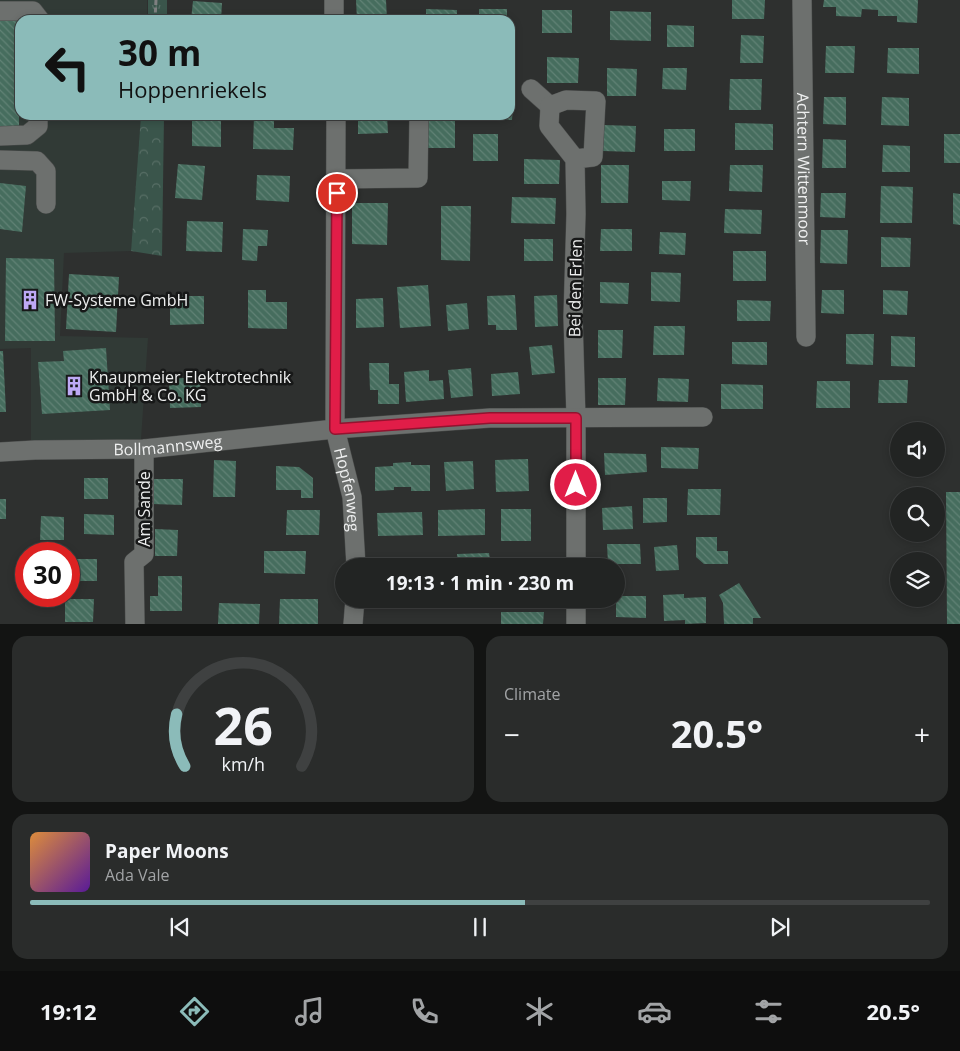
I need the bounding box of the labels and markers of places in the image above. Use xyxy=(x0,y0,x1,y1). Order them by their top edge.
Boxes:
pin xyxy=(316,172,358,214)
building icon: FW-Systeme GmbH xyxy=(19,289,41,311)
place label: FW-Systeme GmbH xyxy=(45,289,188,311)
place label: Knaupmeier Elektrotechnik GmbH & Co. KG xyxy=(89,366,292,406)
building icon: Knaupmeier Elektrotechnik GmbH & Co. KG xyxy=(63,375,85,397)

